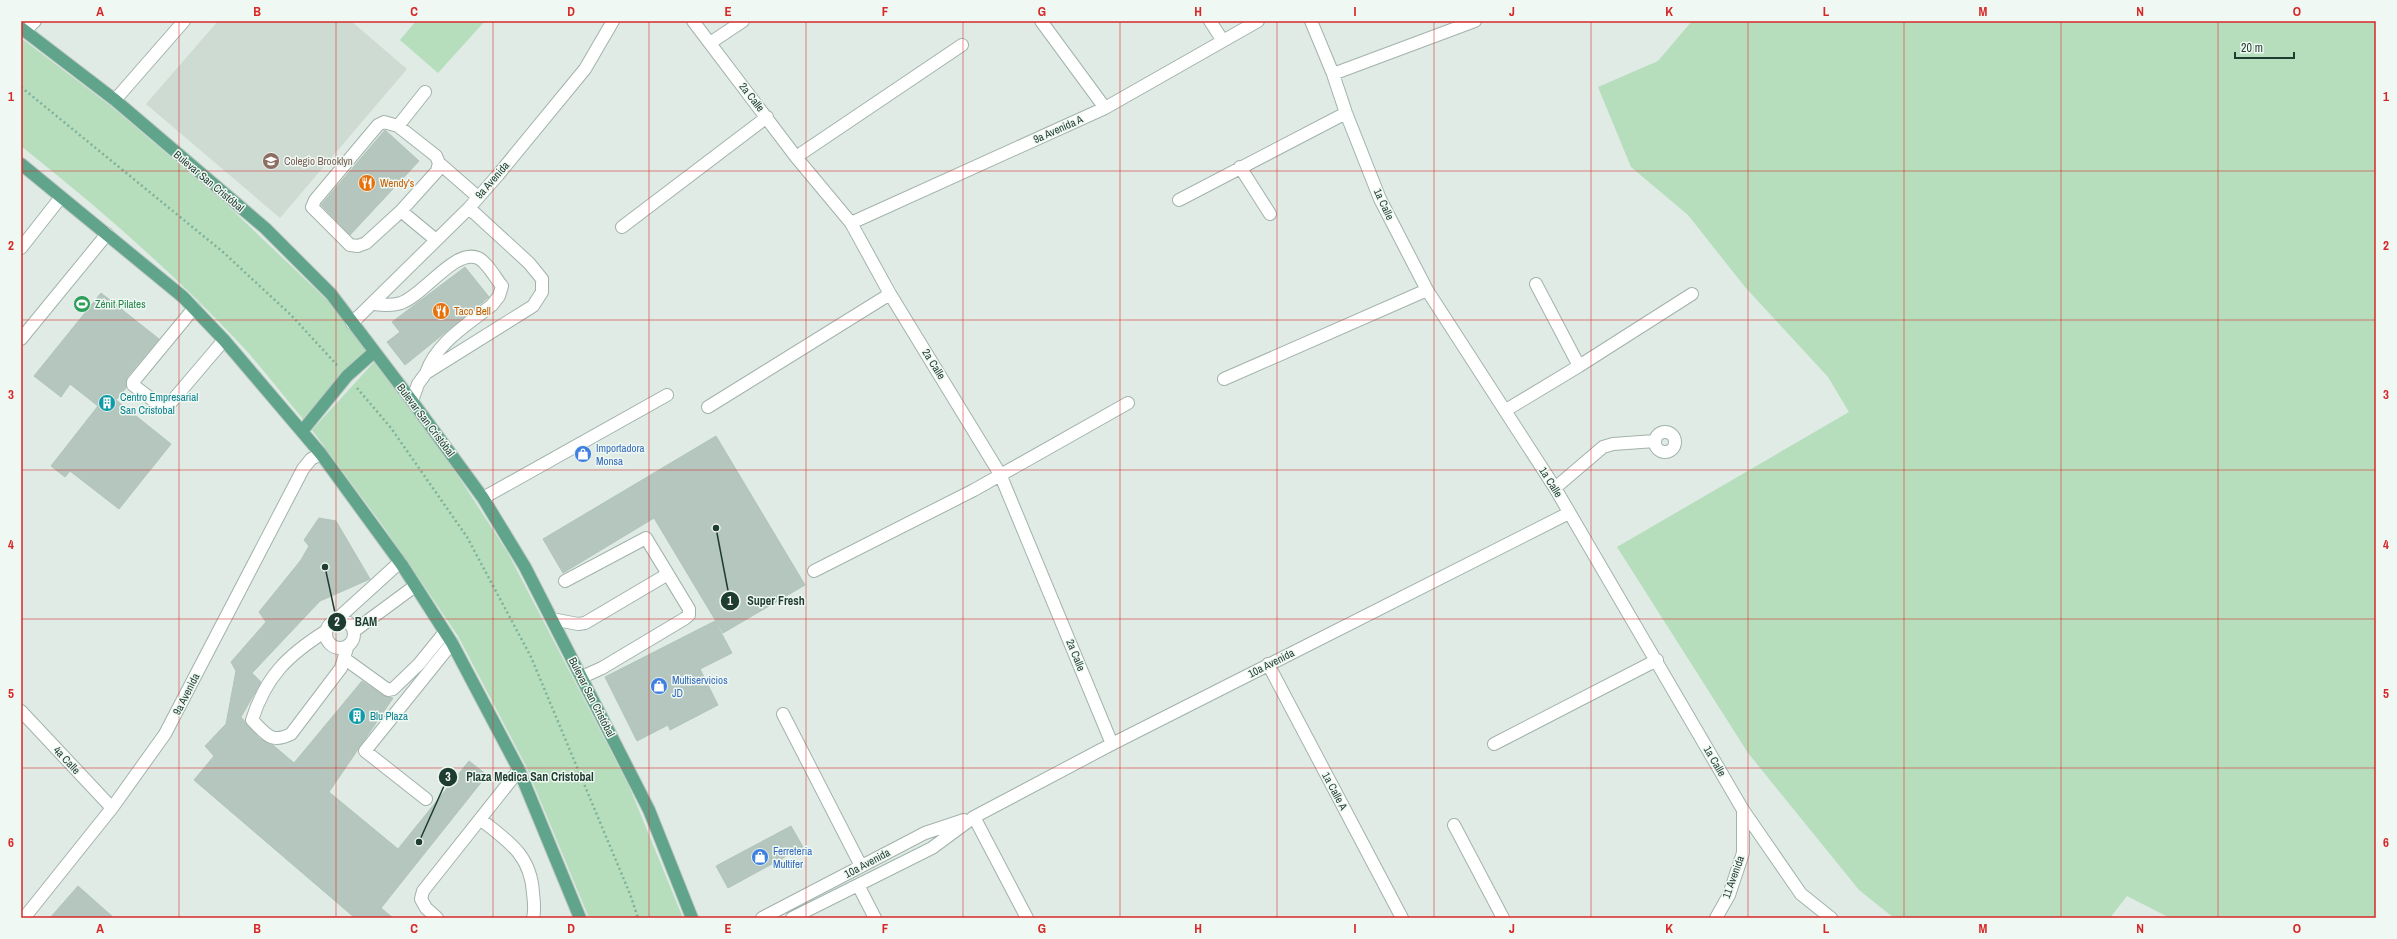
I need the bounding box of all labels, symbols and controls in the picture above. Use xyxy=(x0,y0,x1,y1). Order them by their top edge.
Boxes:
text: A xyxy=(96,3,104,20)
text: B xyxy=(253,3,261,20)
text: C xyxy=(410,3,418,20)
text: D xyxy=(567,3,575,20)
text: E xyxy=(724,3,732,20)
text: F xyxy=(882,3,889,20)
text: G xyxy=(1038,3,1046,20)
text: H xyxy=(1194,3,1202,20)
text: I xyxy=(1354,3,1357,20)
text: J xyxy=(1509,3,1515,20)
text: K xyxy=(1665,3,1673,20)
text: L xyxy=(1823,3,1830,20)
text: M xyxy=(1979,3,1988,20)
text: N xyxy=(2136,3,2144,20)
text: O xyxy=(2293,3,2301,20)
scale bar xyxy=(2235,34,2294,60)
text: 20 m xyxy=(2241,40,2263,56)
street label: 2a Calle xyxy=(736,80,768,114)
text: 1 xyxy=(8,88,14,105)
text: 1 xyxy=(2383,88,2389,105)
street label: 9a Avenida A xyxy=(1031,111,1086,146)
street label: Bulevar San Cristóbal xyxy=(171,147,247,215)
school or university icon: Colegio Brooklyn xyxy=(261,151,281,171)
place label: Colegio Brooklyn xyxy=(284,154,353,168)
street label: 9a Avenida xyxy=(472,158,512,202)
restaurant icon: Wendy's xyxy=(357,173,377,193)
place label: Wendy's xyxy=(380,176,415,190)
street label: 1a Calle xyxy=(1371,186,1397,222)
text: 2 xyxy=(8,237,14,254)
text: 2 xyxy=(2383,237,2389,254)
sports icon: Zénit Pilates xyxy=(72,294,92,314)
place label: Zénit Pilates xyxy=(95,297,146,311)
restaurant icon: Taco Bell xyxy=(431,301,451,321)
place label: Taco Bell xyxy=(454,304,491,318)
street label: 2a Calle xyxy=(919,346,949,382)
street label: Bulevar San Cristóbal xyxy=(394,381,458,459)
text: 3 xyxy=(8,386,14,403)
text: 3 xyxy=(2383,386,2389,403)
place label: Centro Empresarial San Cristobal xyxy=(120,390,198,417)
building icon: Centro Empresarial San Cristobal xyxy=(97,393,117,413)
place label: Importadora Monsa xyxy=(596,441,645,468)
shop icon: Importadora Monsa xyxy=(573,444,593,464)
street label: 1a Calle xyxy=(1536,464,1566,500)
text: 4 xyxy=(8,536,14,553)
text: 4 xyxy=(2383,536,2389,553)
callout: Super Fresh xyxy=(720,589,813,613)
text: 1 xyxy=(727,593,733,609)
text: Super Fresh xyxy=(747,593,805,609)
callout: BAM xyxy=(327,610,386,634)
text: 2 xyxy=(334,614,340,630)
text: BAM xyxy=(355,614,377,630)
street label: 2a Calle xyxy=(1063,637,1089,673)
street label: 10a Avenida xyxy=(1246,645,1296,681)
street label: Bulevar San Cristóbal xyxy=(566,655,618,739)
street label: 9a Avenida xyxy=(170,671,202,717)
place label: Multiservicios JD xyxy=(672,673,728,700)
shop icon: Multiservicios JD xyxy=(649,676,669,696)
text: 5 xyxy=(8,685,14,702)
text: 5 xyxy=(2383,685,2389,702)
building icon: Blu Plaza xyxy=(347,706,367,726)
place label: Blu Plaza xyxy=(370,709,408,723)
street label: 4a Calle xyxy=(51,743,83,777)
street label: 1a Calle xyxy=(1701,743,1729,779)
callout: Plaza Medica San Cristobal xyxy=(438,765,601,789)
text: 3 xyxy=(445,769,451,785)
text: Plaza Medica San Cristobal xyxy=(466,769,594,785)
street label: 1a Calle A xyxy=(1319,770,1351,813)
text: 6 xyxy=(8,834,14,851)
text: 6 xyxy=(2383,834,2389,851)
place label: Ferreteria Multifer xyxy=(773,844,812,871)
street label: 10a Avenida xyxy=(842,845,892,881)
shop icon: Ferreteria Multifer xyxy=(750,847,770,867)
street label: 11 Avenida xyxy=(1719,854,1747,900)
text: A xyxy=(96,920,104,937)
text: B xyxy=(253,920,261,937)
text: C xyxy=(410,920,418,937)
text: D xyxy=(567,920,575,937)
text: E xyxy=(724,920,732,937)
text: F xyxy=(882,920,889,937)
text: G xyxy=(1038,920,1046,937)
text: H xyxy=(1194,920,1202,937)
text: I xyxy=(1354,920,1357,937)
text: J xyxy=(1509,920,1515,937)
text: K xyxy=(1665,920,1673,937)
text: L xyxy=(1823,920,1830,937)
text: M xyxy=(1979,920,1988,937)
text: N xyxy=(2136,920,2144,937)
text: O xyxy=(2293,920,2301,937)

